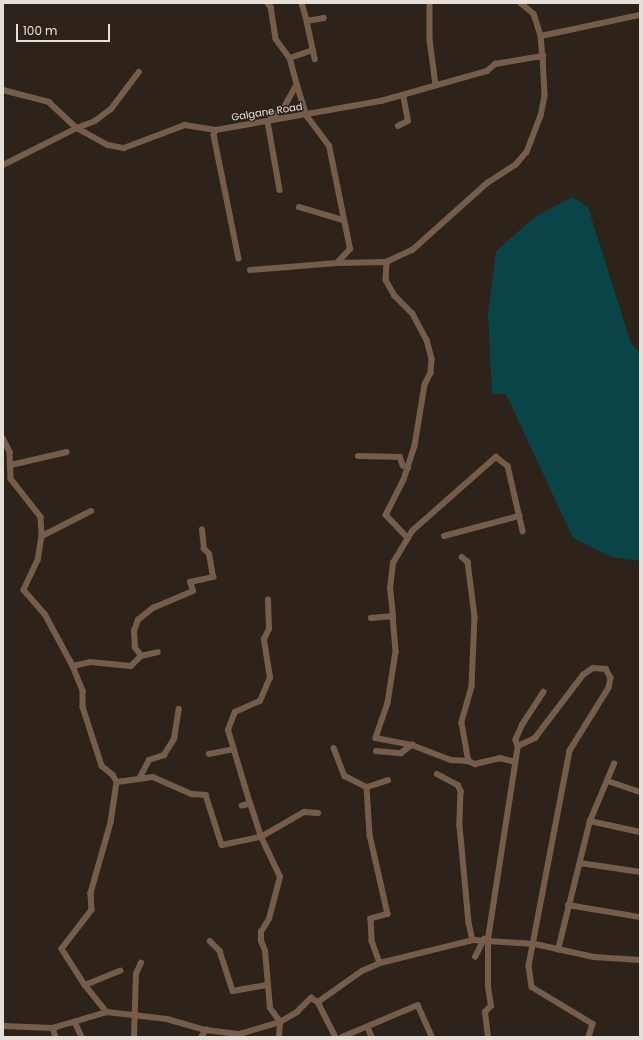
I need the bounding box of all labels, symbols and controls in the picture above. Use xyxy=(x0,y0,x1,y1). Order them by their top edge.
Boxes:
scale bar xyxy=(18,16,112,42)
text: 100 m xyxy=(23,22,57,39)
street label: Galgane Road xyxy=(231,100,303,124)

